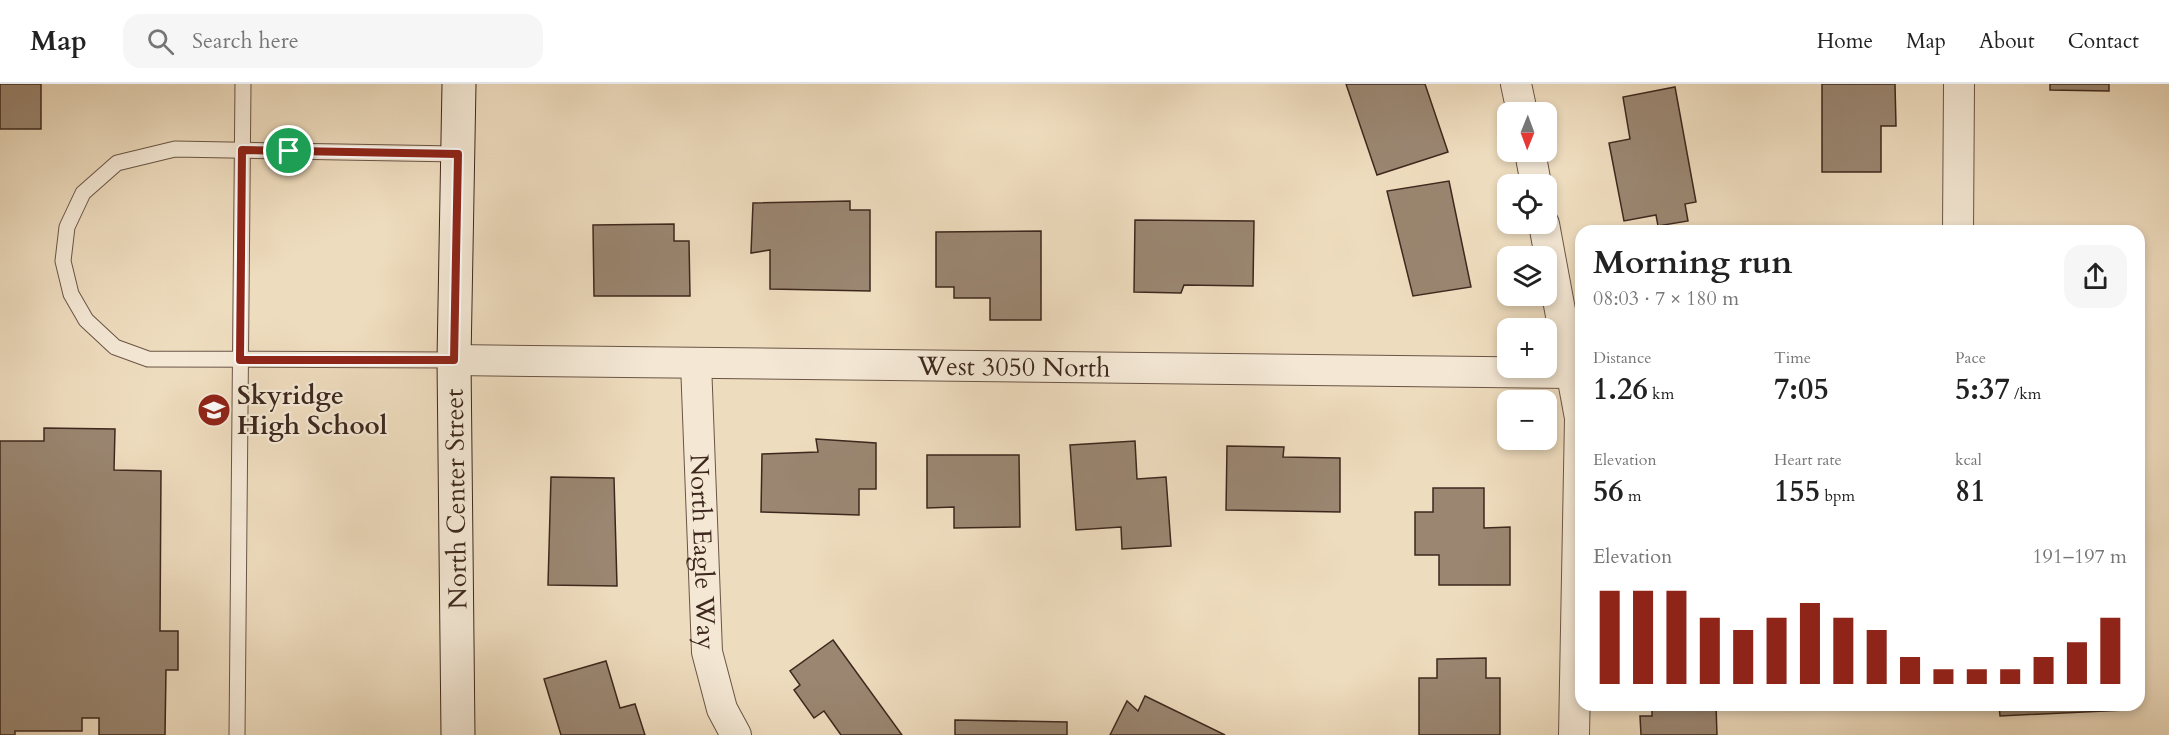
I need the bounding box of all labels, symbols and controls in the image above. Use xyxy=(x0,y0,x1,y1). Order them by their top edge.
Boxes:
search box xyxy=(123,14,543,68)
text: Map xyxy=(30,22,87,60)
icon: search xyxy=(144,25,177,58)
text: Search here xyxy=(192,26,299,56)
text: Home xyxy=(1817,27,1873,56)
text: Map xyxy=(1906,27,1946,56)
text: About xyxy=(1979,27,2035,56)
text: Contact xyxy=(2068,27,2139,56)
north arrow xyxy=(1497,102,1557,162)
map controls xyxy=(1497,102,1557,450)
pin xyxy=(263,125,314,176)
icon: arrive xyxy=(272,134,305,167)
button: locate xyxy=(1497,174,1557,234)
text: Morning run xyxy=(1593,240,1793,285)
button: share xyxy=(2064,245,2127,308)
button: layers xyxy=(1497,246,1557,306)
text: 08:03 · 7 × 180 m xyxy=(1593,285,1739,312)
button: + xyxy=(1497,318,1557,378)
text: Distance xyxy=(1593,347,1651,369)
text: Time xyxy=(1774,347,1811,369)
text: Pace xyxy=(1955,347,1986,369)
street label: West 3050 North xyxy=(916,348,1111,385)
text: 1.26 xyxy=(1593,369,1648,410)
text: 7:05 xyxy=(1774,369,1829,410)
text: 5:37 xyxy=(1955,369,2010,410)
place label: Skyridge High School xyxy=(237,378,388,443)
text: km xyxy=(1648,383,1674,405)
text: /km xyxy=(2010,383,2041,405)
street label: North Center Street xyxy=(437,388,475,610)
button: − xyxy=(1497,390,1557,450)
school or university icon: Skyridge High School xyxy=(196,392,232,428)
text: Elevation xyxy=(1593,449,1657,471)
text: Heart rate xyxy=(1774,449,1842,471)
text: kcal xyxy=(1955,449,1982,471)
street label: North Eagle Way xyxy=(682,453,724,651)
text: 56 xyxy=(1593,471,1624,512)
text: 155 xyxy=(1774,471,1820,512)
text: 81 xyxy=(1955,471,1986,512)
text: m xyxy=(1624,485,1642,507)
text: bpm xyxy=(1820,485,1855,507)
text: Elevation xyxy=(1593,543,1672,570)
text: 191–197 m xyxy=(2032,543,2127,570)

